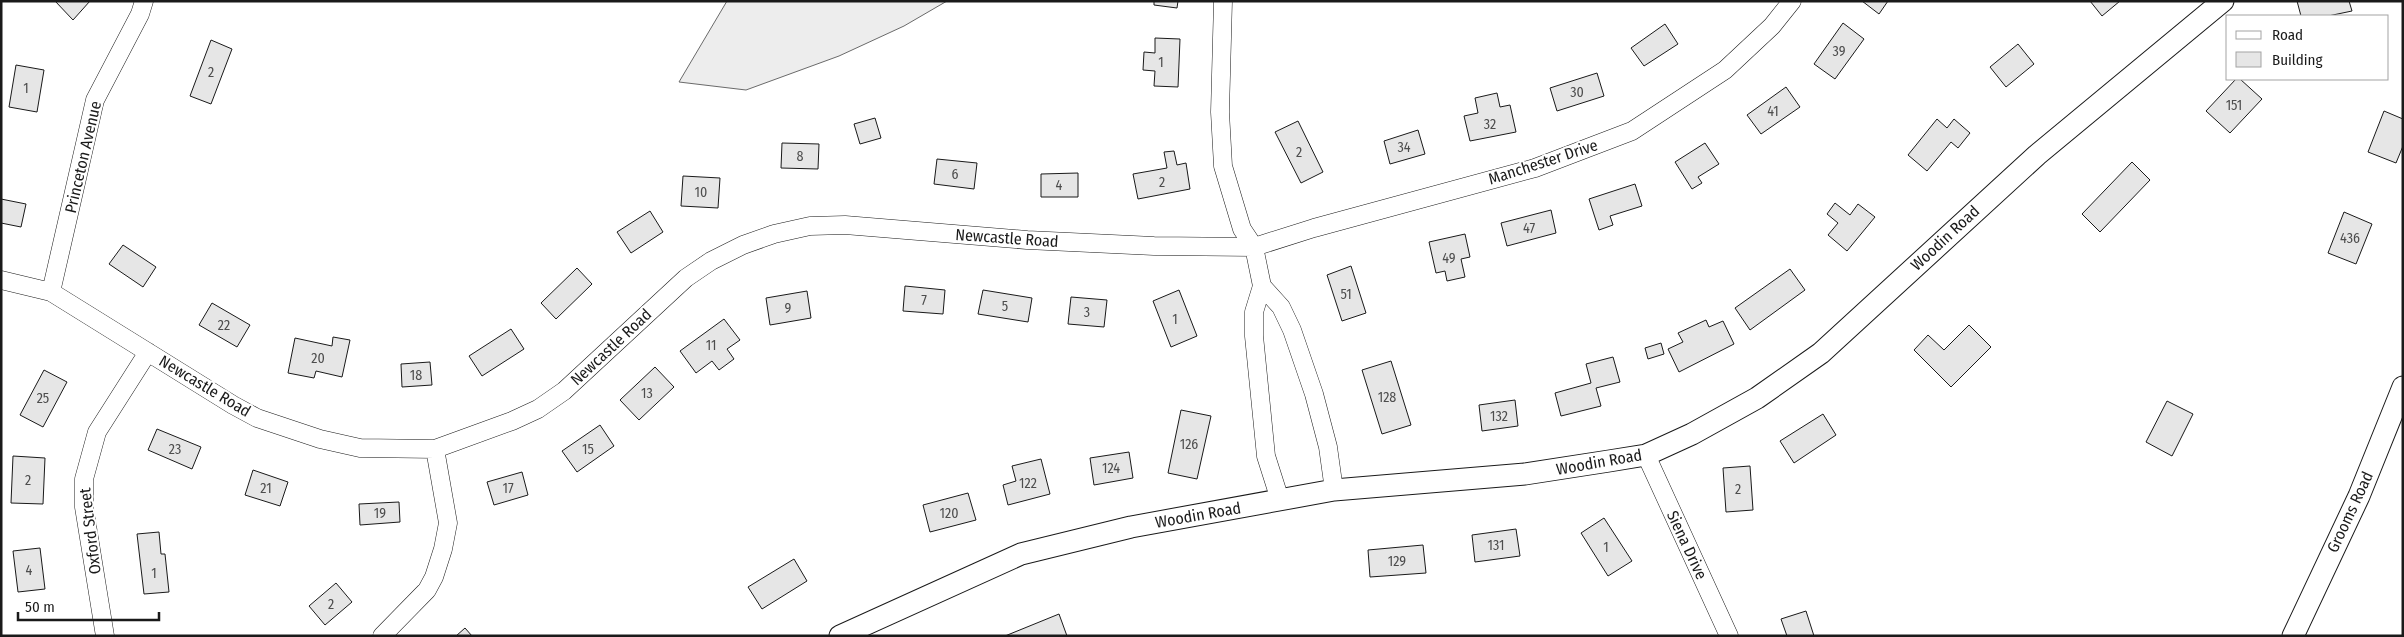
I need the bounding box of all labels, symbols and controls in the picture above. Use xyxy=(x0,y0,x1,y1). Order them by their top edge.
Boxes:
legend xyxy=(2226,15,2389,80)
text: Road xyxy=(2272,26,2303,44)
house number: 39 xyxy=(1833,43,1846,60)
text: Building xyxy=(2272,51,2323,69)
house number: 1 xyxy=(1158,54,1164,71)
house number: 2 xyxy=(208,64,214,81)
house number: 1 xyxy=(23,80,29,97)
house number: 30 xyxy=(1570,84,1584,101)
house number: 151 xyxy=(2226,97,2242,114)
street label: Princeton Avenue xyxy=(61,99,105,215)
house number: 41 xyxy=(1767,103,1779,120)
house number: 32 xyxy=(1484,116,1496,133)
street label: Manchester Drive xyxy=(1486,135,1600,189)
house number: 34 xyxy=(1397,139,1411,156)
house number: 2 xyxy=(1296,144,1302,161)
house number: 8 xyxy=(797,148,804,165)
house number: 6 xyxy=(952,166,959,183)
house number: 2 xyxy=(1159,174,1165,191)
house number: 4 xyxy=(1056,177,1063,194)
house number: 10 xyxy=(695,184,707,201)
street label: Woodin Road xyxy=(1907,202,1983,274)
house number: 47 xyxy=(1523,220,1535,237)
street label: Newcastle Road xyxy=(955,225,1059,251)
house number: 436 xyxy=(2340,230,2360,247)
house number: 49 xyxy=(1442,250,1456,267)
house number: 51 xyxy=(1340,286,1352,303)
house number: 7 xyxy=(921,292,927,309)
house number: 5 xyxy=(1002,298,1008,315)
house number: 9 xyxy=(785,300,792,317)
house number: 3 xyxy=(1084,304,1090,321)
street label: Newcastle Road xyxy=(567,305,655,389)
house number: 1 xyxy=(1172,311,1178,328)
house number: 22 xyxy=(218,317,230,334)
house number: 11 xyxy=(706,337,716,354)
house number: 20 xyxy=(311,350,325,367)
street label: Newcastle Road xyxy=(156,351,254,421)
house number: 18 xyxy=(410,367,422,384)
house number: 13 xyxy=(641,385,653,402)
house number: 128 xyxy=(1378,389,1396,406)
house number: 25 xyxy=(37,390,49,407)
house number: 132 xyxy=(1490,408,1508,425)
house number: 126 xyxy=(1180,436,1198,453)
house number: 23 xyxy=(169,441,181,458)
house number: 15 xyxy=(582,441,594,458)
street label: Woodin Road xyxy=(1555,445,1643,479)
house number: 124 xyxy=(1102,460,1120,477)
street label: Grooms Road xyxy=(2323,468,2377,556)
house number: 2 xyxy=(25,472,31,489)
house number: 122 xyxy=(1019,475,1037,492)
house number: 21 xyxy=(260,480,272,497)
house number: 17 xyxy=(502,480,514,497)
house number: 2 xyxy=(1735,481,1741,498)
street label: Oxford Street xyxy=(75,486,105,575)
street label: Woodin Road xyxy=(1154,498,1242,532)
house number: 19 xyxy=(374,505,386,522)
house number: 120 xyxy=(940,505,958,522)
street label: Siena Drive xyxy=(1663,508,1711,583)
house number: 131 xyxy=(1488,537,1504,554)
house number: 1 xyxy=(1603,539,1609,556)
house number: 129 xyxy=(1388,553,1406,570)
house number: 4 xyxy=(26,562,33,579)
house number: 1 xyxy=(151,565,157,582)
scale bar xyxy=(18,590,159,622)
house number: 2 xyxy=(328,596,334,613)
text: 50 m xyxy=(25,598,55,616)

